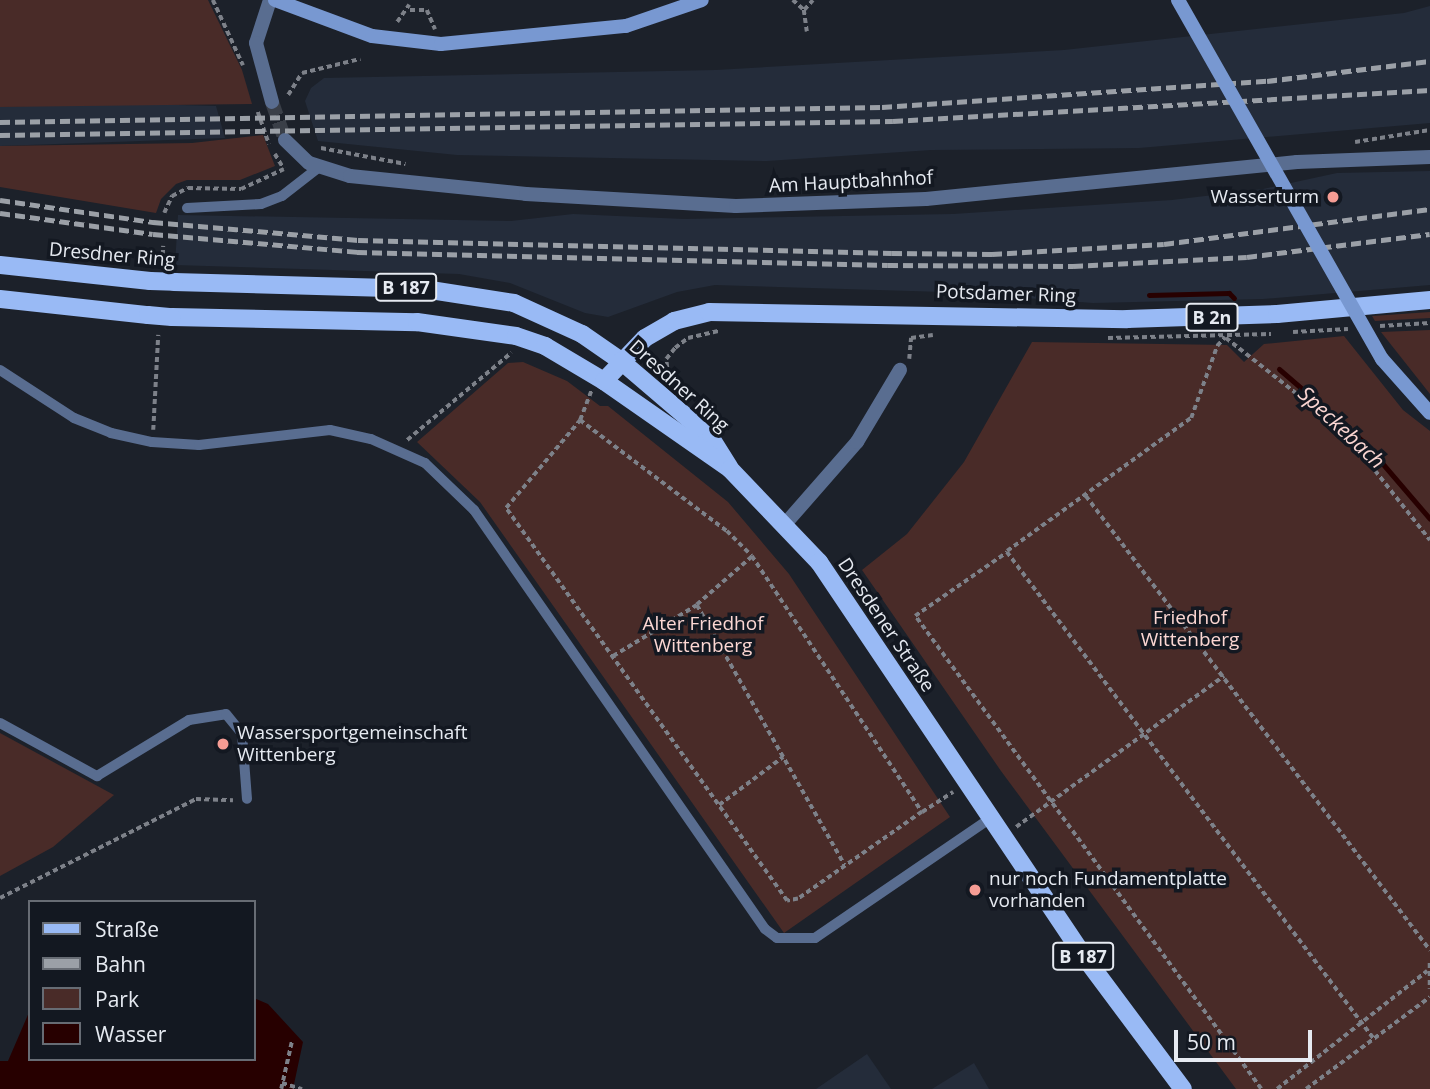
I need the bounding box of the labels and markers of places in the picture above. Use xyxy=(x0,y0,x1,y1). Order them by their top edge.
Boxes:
place label: Wasserturm xyxy=(1211,186,1319,208)
marker: Wasserturm xyxy=(1325,189,1341,205)
place label: Wassersportgemeinschaft Wittenberg xyxy=(237,722,468,766)
marker: Wassersportgemeinschaft Wittenberg xyxy=(215,736,231,752)
place label: nur noch Fundamentplatte vorhanden xyxy=(989,868,1227,912)
marker: nur noch Fundamentplatte vorhanden xyxy=(967,882,983,898)

